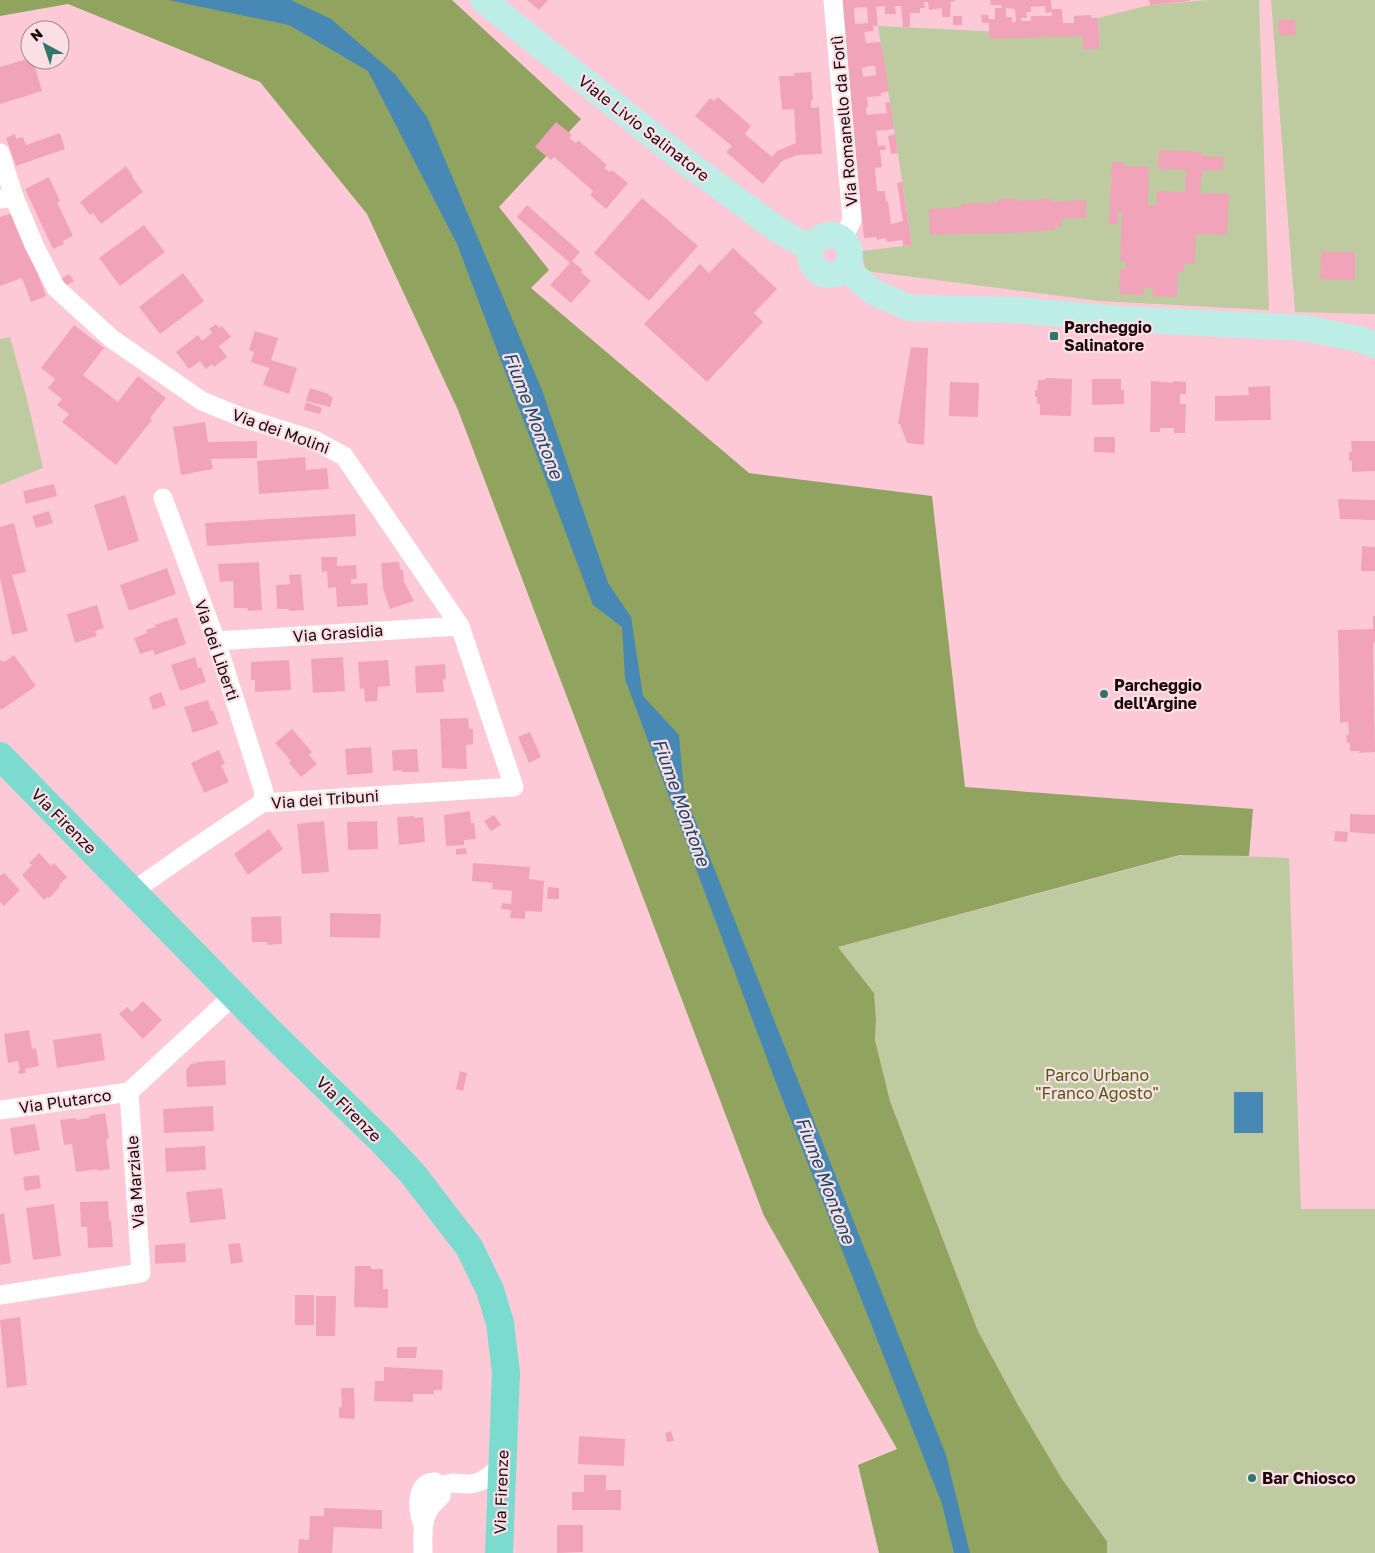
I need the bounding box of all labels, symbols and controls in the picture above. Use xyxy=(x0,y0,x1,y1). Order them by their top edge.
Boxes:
north arrow xyxy=(20,20,70,70)
text: N xyxy=(27,25,46,45)
street label: Via Romanello da Forlì xyxy=(827,35,861,207)
street label: Viale Livio Salinatore xyxy=(574,70,714,186)
place label: Parcheggio Salinatore xyxy=(1064,317,1152,355)
marker: Parcheggio Salinatore xyxy=(1048,330,1060,342)
water label: Fiume Montone xyxy=(500,349,569,483)
street label: Via dei Molini xyxy=(229,404,333,458)
street label: Via dei Liberti xyxy=(190,597,244,703)
street label: Via Grasidia xyxy=(292,620,384,646)
place label: Parcheggio dell'Argine xyxy=(1114,675,1202,713)
marker: Parcheggio dell'Argine xyxy=(1098,688,1110,700)
water label: Fiume Montone xyxy=(649,735,716,870)
street label: Via Firenze xyxy=(27,784,101,858)
street label: Via dei Tribuni xyxy=(270,785,380,813)
park label: Parco Urbano "Franco Agosto" xyxy=(1035,1065,1159,1103)
street label: Via Firenze xyxy=(312,1072,386,1146)
street label: Via Plutarco xyxy=(17,1085,113,1117)
water label: Fiume Montone xyxy=(792,1114,861,1248)
street label: Via Marziale xyxy=(122,1135,148,1229)
street label: Via Firenze xyxy=(490,1449,512,1535)
place label: Bar Chiosco xyxy=(1262,1468,1356,1488)
marker: Bar Chiosco xyxy=(1246,1472,1258,1484)

